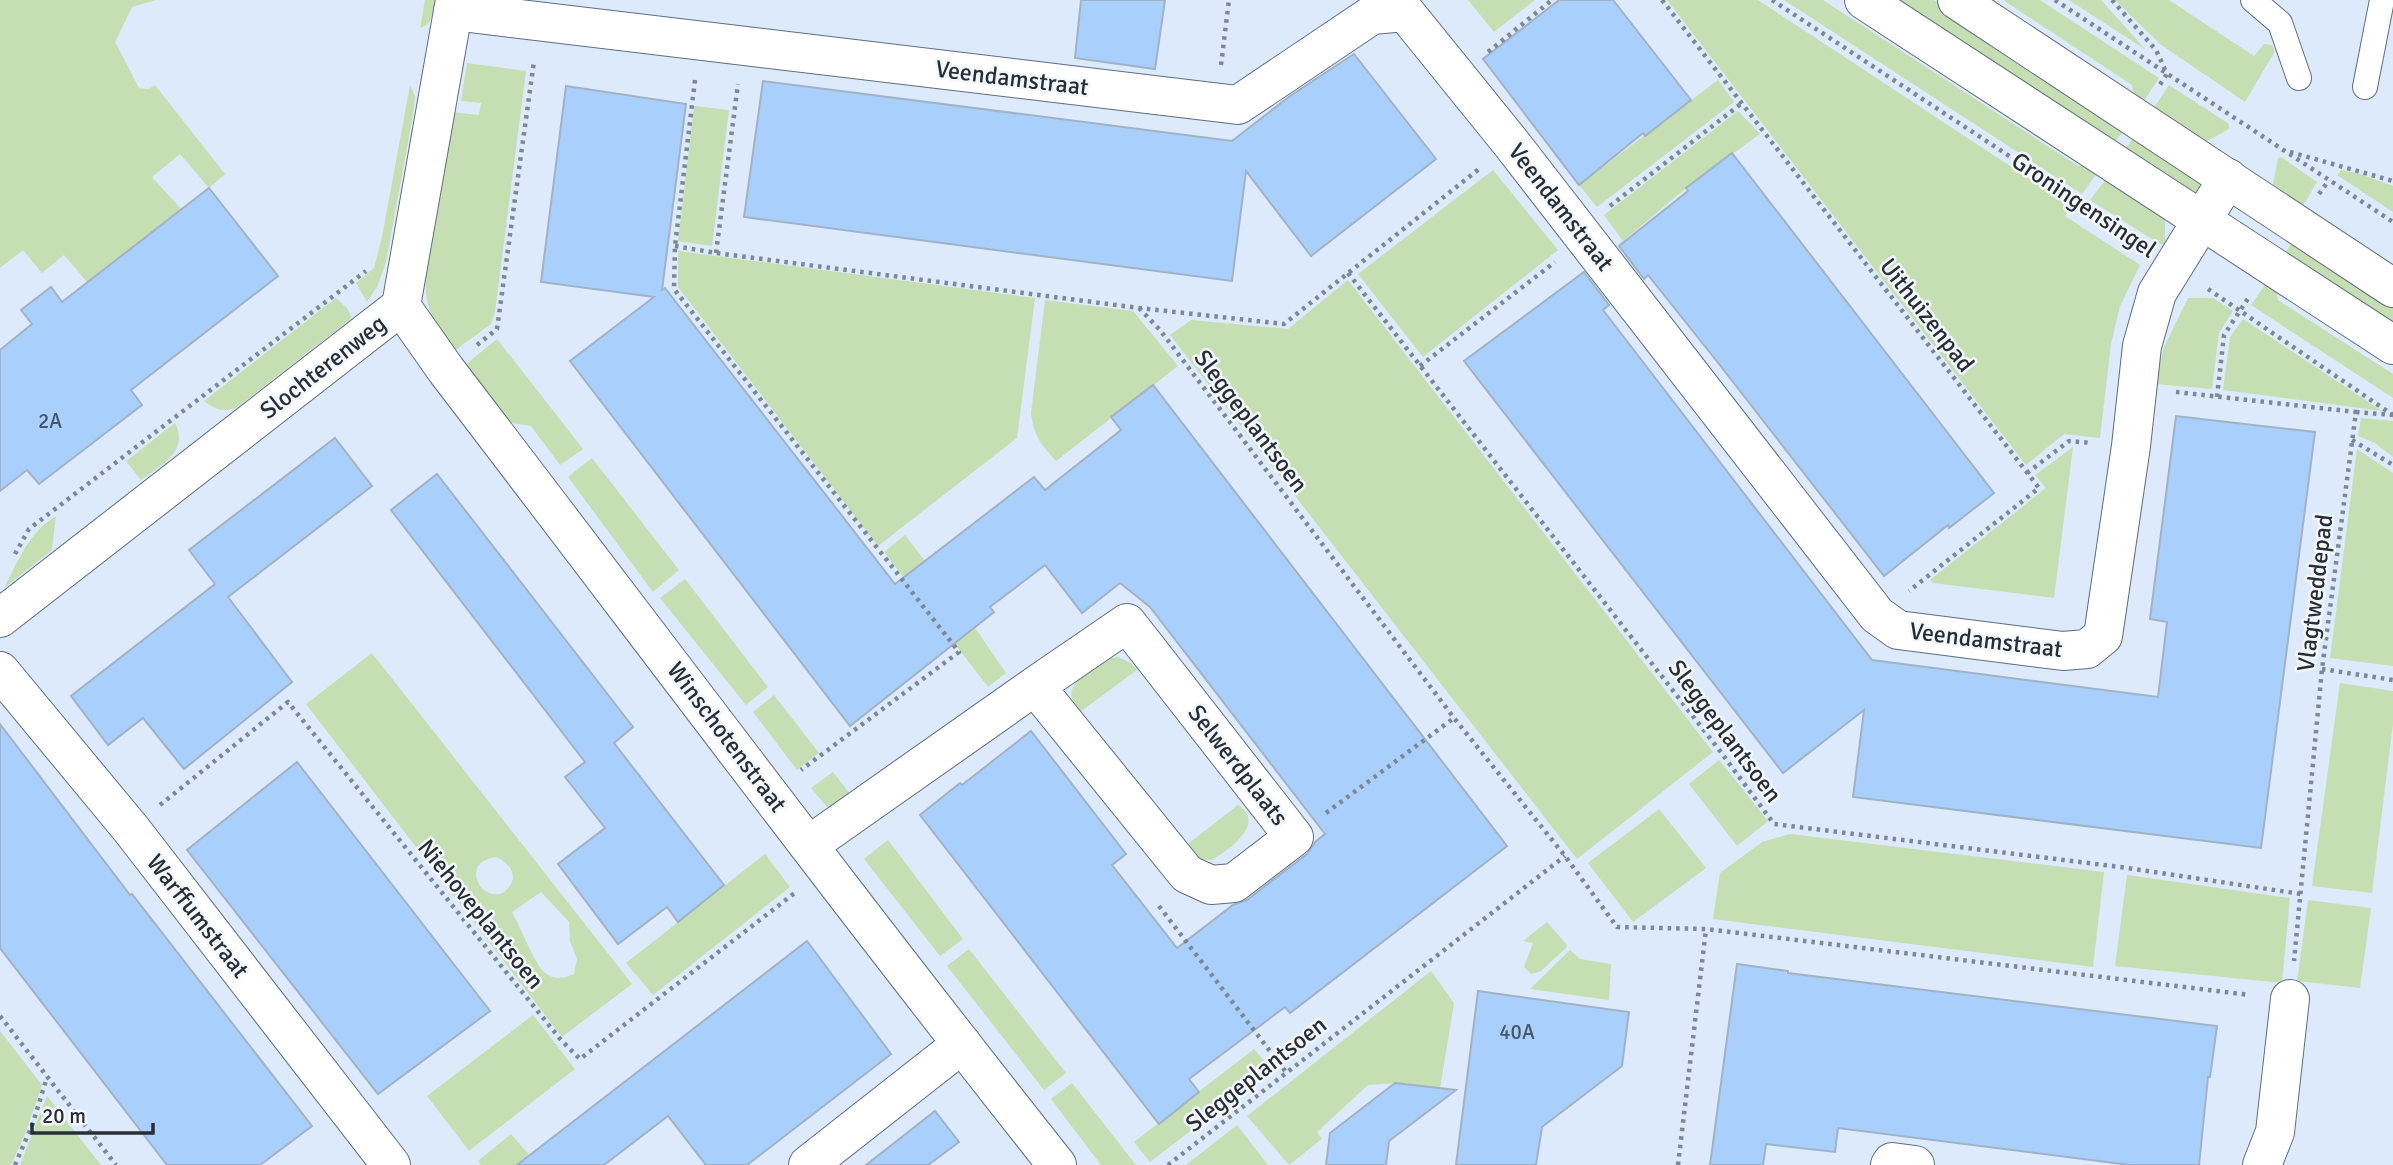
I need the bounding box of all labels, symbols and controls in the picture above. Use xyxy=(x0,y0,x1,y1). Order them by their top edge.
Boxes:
street label: Veendamstraat xyxy=(934,54,1090,102)
street label: Veendamstraat xyxy=(1502,137,1620,277)
street label: Groningensingel xyxy=(2006,145,2162,265)
street label: Uithuizenpad xyxy=(1873,252,1981,378)
street label: Slochterenweg xyxy=(254,308,392,426)
street label: Sleggeplantsoen xyxy=(1188,344,1314,498)
house number: 2A xyxy=(38,408,62,434)
street label: Vlagtweddepad xyxy=(2290,513,2340,673)
street label: Veendamstraat xyxy=(1908,616,2064,664)
street label: Sleggeplantsoen xyxy=(1662,654,1788,808)
street label: Winschotenstraat xyxy=(661,656,793,818)
street label: Selwerdplaats xyxy=(1181,698,1295,832)
street label: Niehoveplantsoen xyxy=(411,833,551,995)
street label: Warffumstraat xyxy=(140,848,256,984)
street label: Sleggeplantsoen xyxy=(1179,1010,1333,1138)
house number: 40A xyxy=(1499,1019,1535,1045)
scale bar xyxy=(32,1092,152,1136)
text: 20 m xyxy=(42,1103,86,1129)

